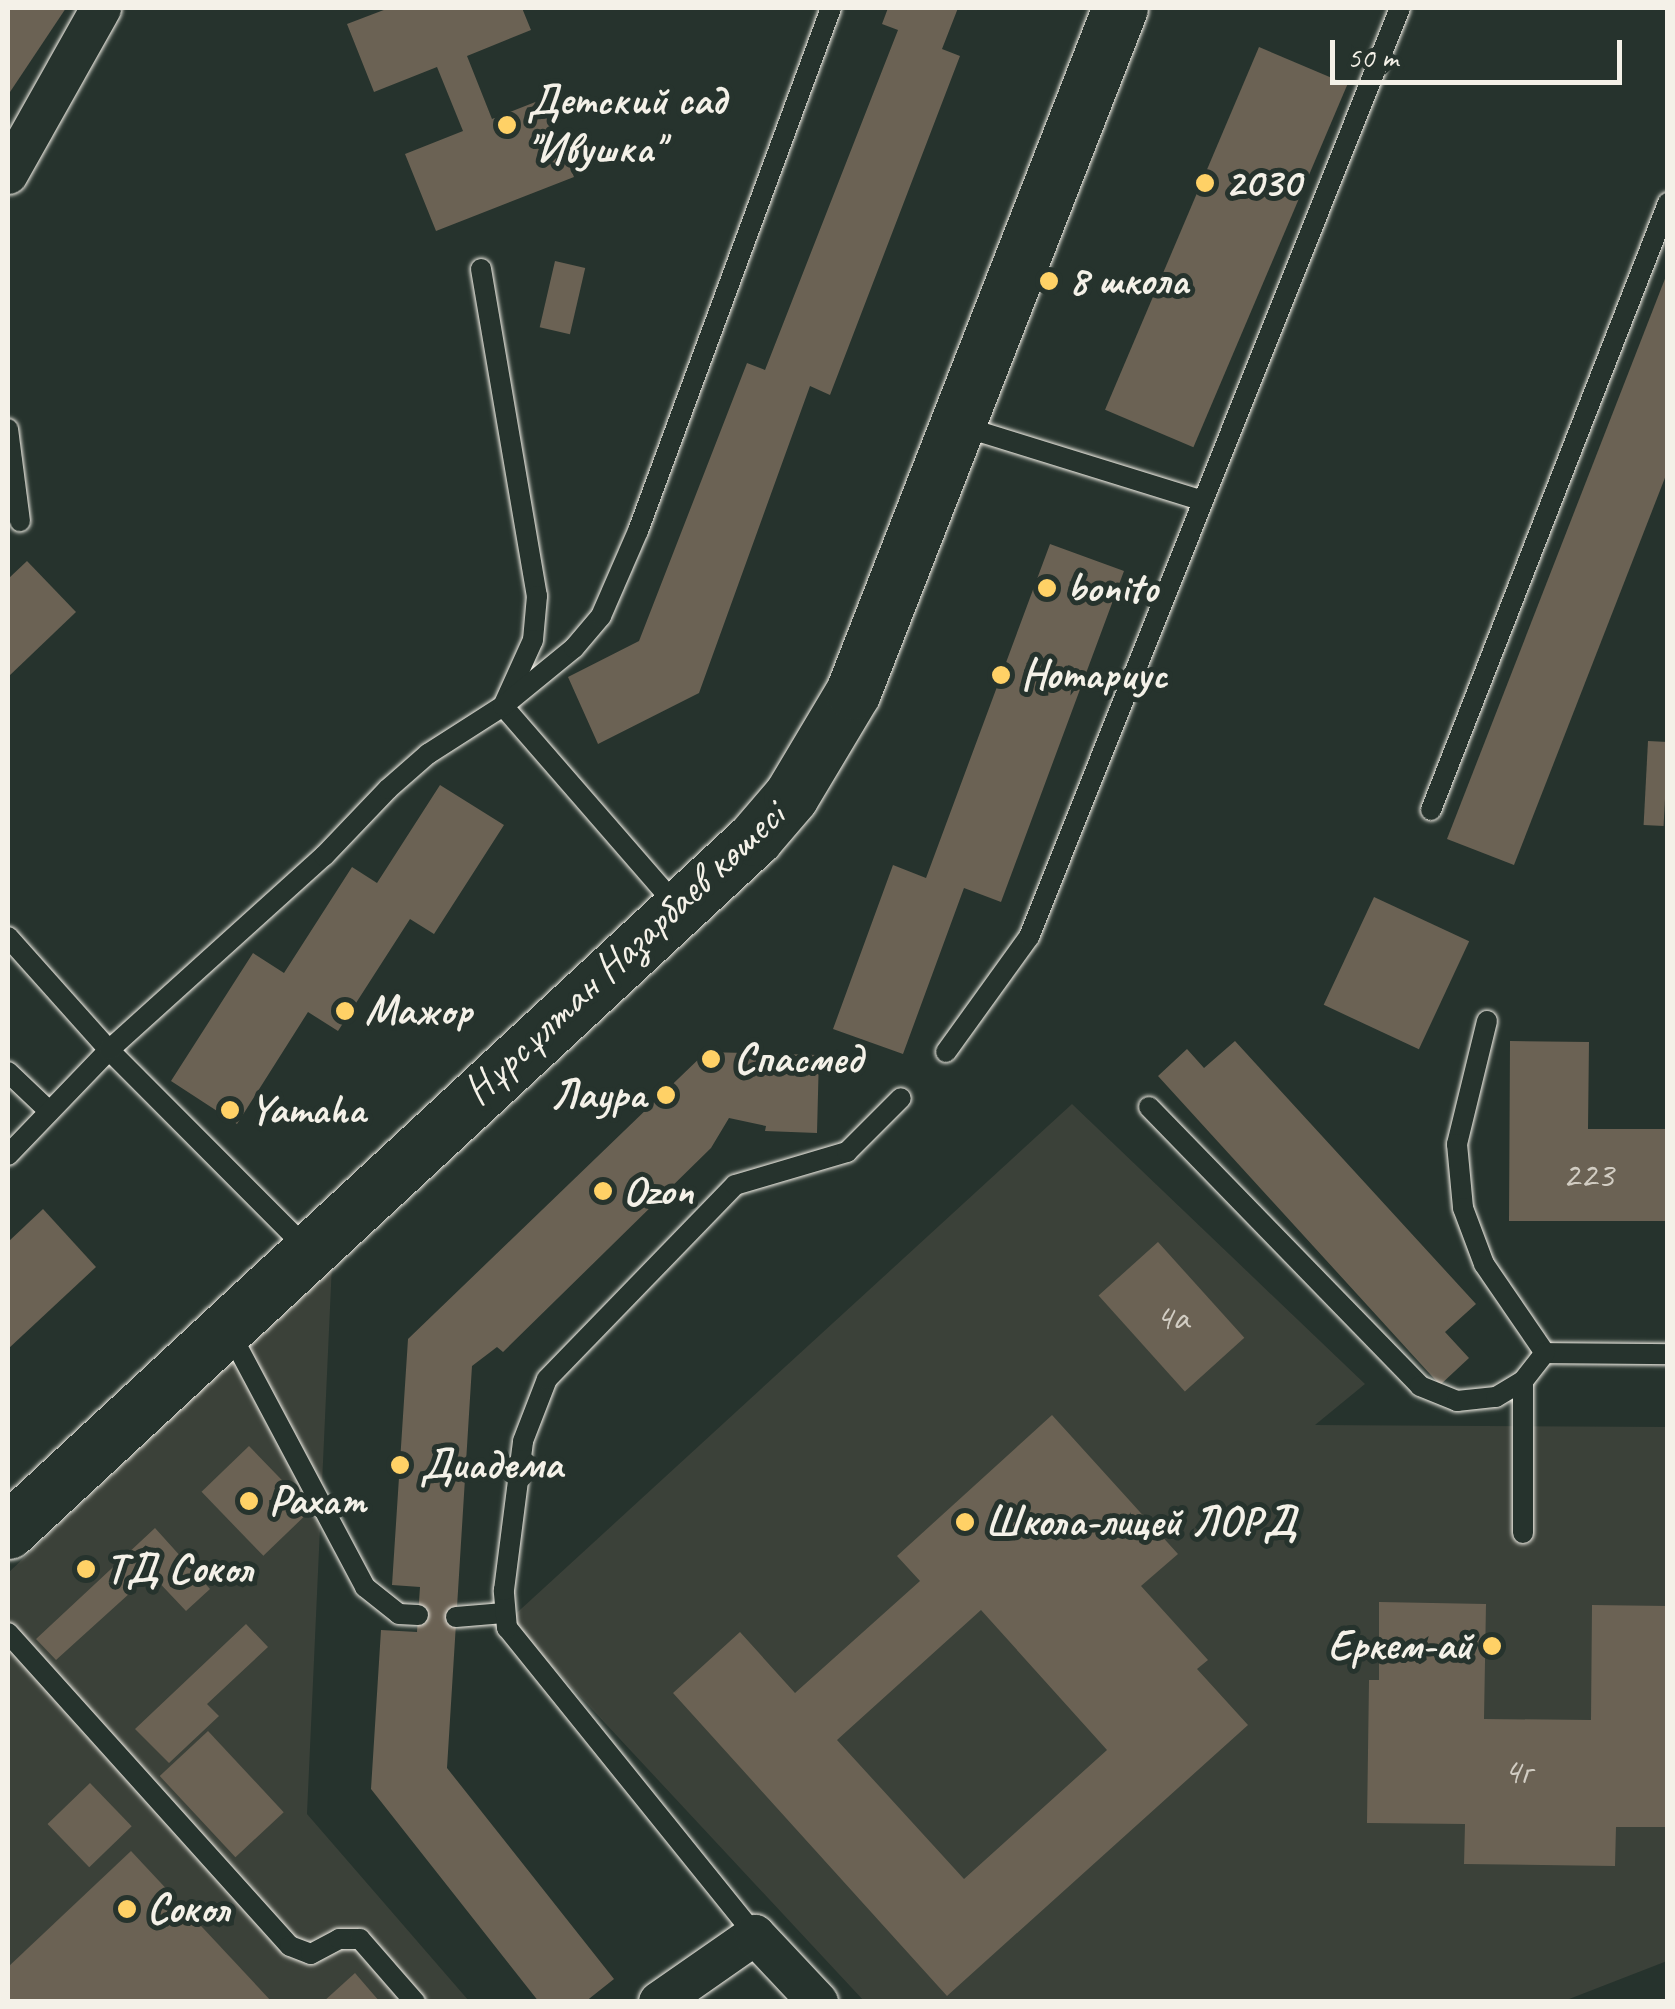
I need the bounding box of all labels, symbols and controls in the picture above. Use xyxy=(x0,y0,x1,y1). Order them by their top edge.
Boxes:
scale bar xyxy=(1335,20,1628,82)
text: 50 m xyxy=(1347,38,1398,76)
place label: Детский сад "Ивушка" xyxy=(527,76,726,174)
marker: Детский сад "Ивушка" xyxy=(496,114,518,136)
place label: 2030 xyxy=(1225,158,1301,208)
marker: 2030 xyxy=(1194,172,1216,194)
place label: 8 школа xyxy=(1069,256,1188,306)
marker: 8 школа xyxy=(1038,270,1060,292)
place label: bonito xyxy=(1067,563,1157,613)
marker: bonito xyxy=(1036,577,1058,599)
place label: Нотариус xyxy=(1021,650,1167,700)
marker: Нотариус xyxy=(990,664,1012,686)
street label: Нұрсұлтан Назарбаев көшесі xyxy=(453,791,795,1115)
place label: Мажор xyxy=(365,986,472,1036)
marker: Мажор xyxy=(334,1000,356,1022)
place label: Спасмед xyxy=(734,1034,862,1084)
marker: Спасмед xyxy=(698,1046,724,1072)
place label: Лаура xyxy=(550,1070,646,1120)
marker: Лаура xyxy=(655,1084,677,1106)
place label: Yamaha xyxy=(250,1085,365,1135)
marker: Yamaha xyxy=(219,1099,241,1121)
house number: 223 xyxy=(1562,1152,1614,1198)
place label: Ozon xyxy=(623,1166,693,1216)
marker: Ozon xyxy=(592,1180,614,1202)
house number: 4а xyxy=(1155,1294,1189,1340)
place label: Диадема xyxy=(420,1440,562,1490)
marker: Диадема xyxy=(389,1454,411,1476)
place label: Рахат xyxy=(269,1476,366,1526)
marker: Рахат xyxy=(238,1490,260,1512)
place label: Школа-лицей ЛОРД xyxy=(985,1497,1297,1547)
marker: Школа-лицей ЛОРД xyxy=(954,1511,976,1533)
place label: ТД Сокол xyxy=(106,1544,251,1594)
marker: ТД Сокол xyxy=(75,1558,97,1580)
place label: Еркем-ай xyxy=(1328,1621,1472,1671)
marker: Еркем-ай xyxy=(1481,1635,1503,1657)
house number: 4г xyxy=(1503,1748,1531,1794)
place label: Сокол xyxy=(147,1884,230,1934)
marker: Сокол xyxy=(116,1898,138,1920)

